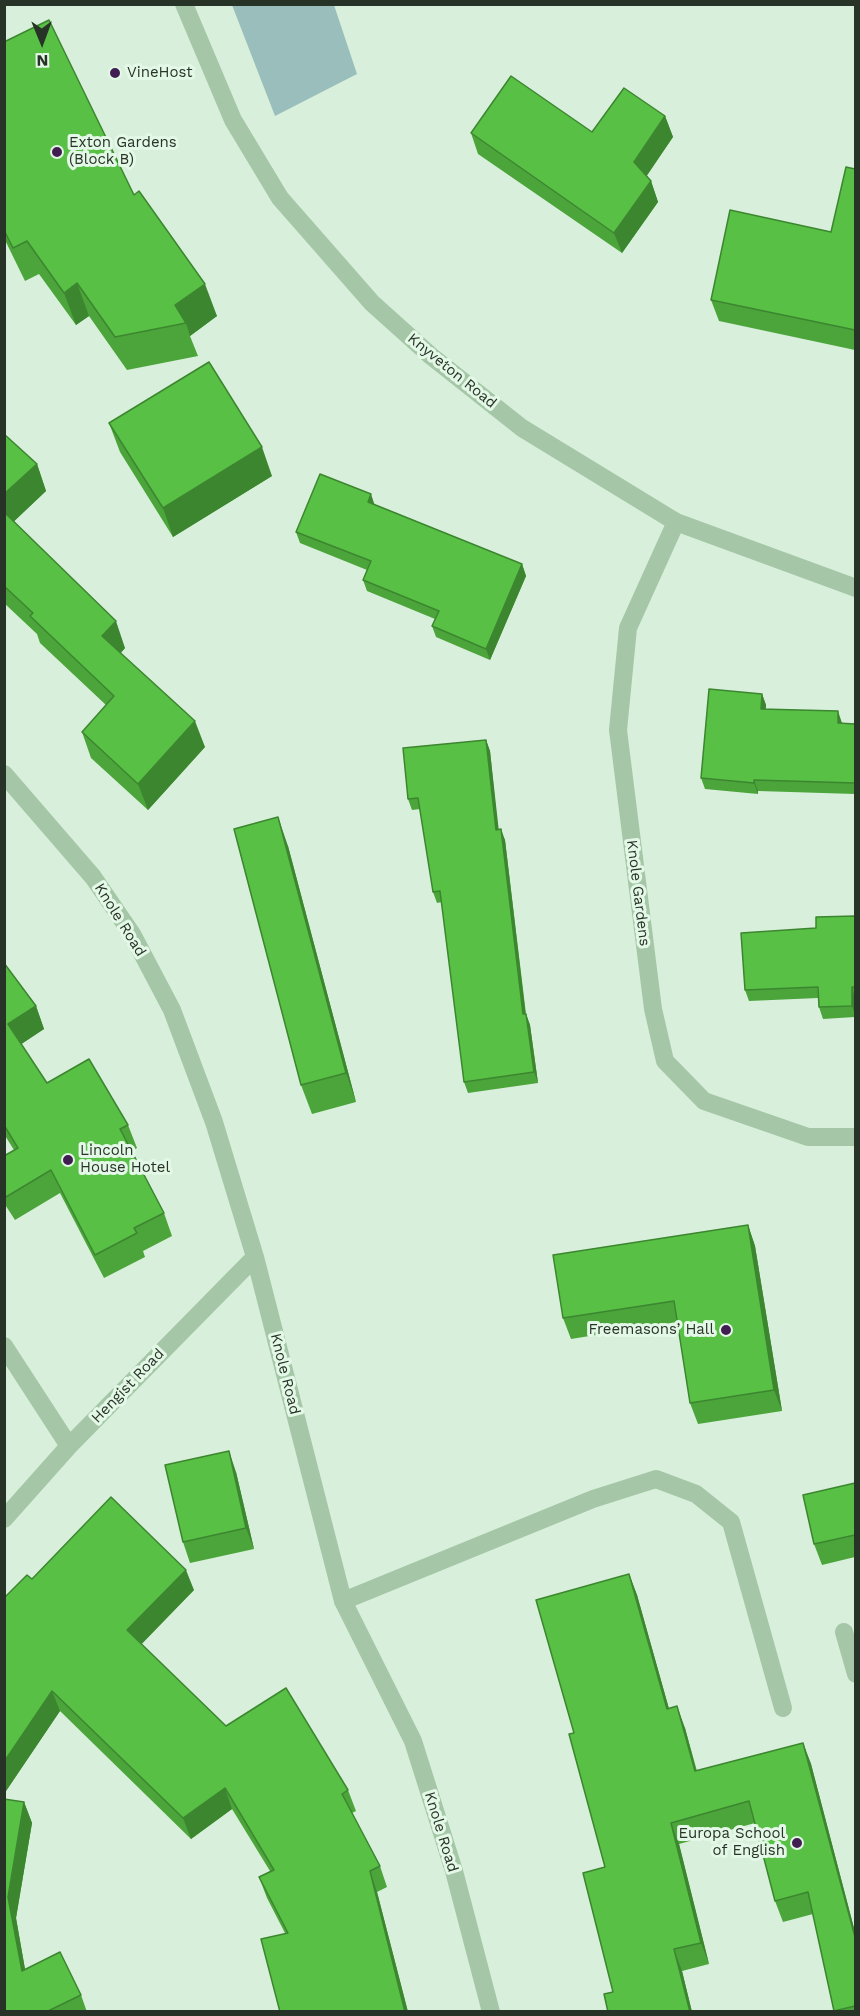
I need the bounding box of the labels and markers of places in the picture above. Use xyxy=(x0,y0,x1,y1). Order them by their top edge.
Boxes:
place label: VineHost xyxy=(127,64,193,82)
marker: VineHost xyxy=(108,66,122,80)
place label: Exton Gardens (Block B) xyxy=(69,134,177,169)
marker: Exton Gardens (Block B) xyxy=(50,145,64,159)
place label: Lincoln House Hotel xyxy=(80,1142,170,1177)
marker: Lincoln House Hotel xyxy=(61,1153,75,1167)
place label: Freemasons’ Hall xyxy=(588,1321,714,1339)
marker: Freemasons’ Hall xyxy=(719,1323,733,1337)
place label: Europa School of English xyxy=(679,1825,785,1860)
marker: Europa School of English xyxy=(790,1836,804,1850)

